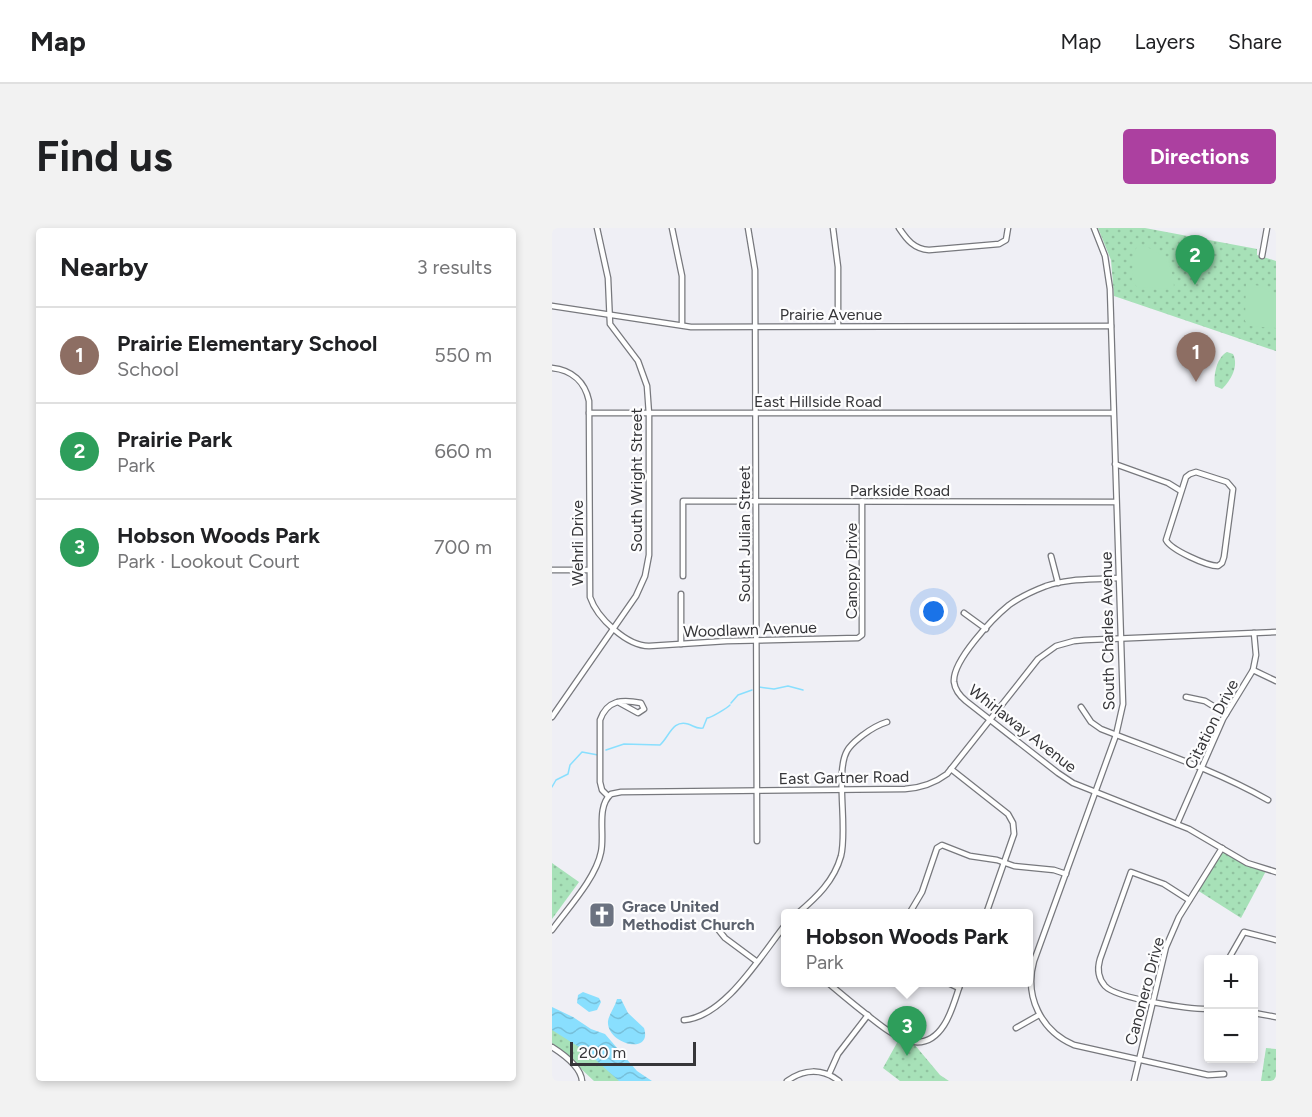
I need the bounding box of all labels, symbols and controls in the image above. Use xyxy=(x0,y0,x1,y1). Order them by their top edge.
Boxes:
text: Map xyxy=(30,24,86,58)
text: Map xyxy=(1061,29,1101,54)
text: Layers xyxy=(1134,29,1195,54)
text: Share xyxy=(1228,29,1282,54)
button: Directions xyxy=(1123,129,1276,184)
text: Find us xyxy=(36,131,173,182)
pin: 2 xyxy=(1176,236,1214,285)
text: Nearby xyxy=(60,251,148,283)
text: 3 results xyxy=(417,255,492,279)
street label: Prairie Avenue xyxy=(780,305,882,324)
text: Prairie Elementary School xyxy=(117,330,378,357)
pin: 1 xyxy=(1176,332,1216,382)
text: 1 xyxy=(75,343,84,367)
text: 550 m xyxy=(434,343,492,367)
text: School xyxy=(117,357,179,381)
street label: East Hillside Road xyxy=(754,392,882,411)
street label: South Wright Street xyxy=(627,408,646,552)
text: Prairie Park xyxy=(117,426,233,453)
text: 2 xyxy=(74,439,85,463)
text: 660 m xyxy=(435,439,492,463)
text: Park xyxy=(117,453,155,477)
street label: South Julian Street xyxy=(735,465,754,603)
street label: Parkside Road xyxy=(850,481,950,500)
street label: Wehrli Drive xyxy=(568,500,587,586)
text: Hobson Woods Park xyxy=(117,522,320,549)
street label: Canopy Drive xyxy=(842,522,861,619)
text: 3 xyxy=(74,535,85,559)
text: 700 m xyxy=(434,535,492,559)
text: Park · Lookout Court xyxy=(117,549,300,573)
street label: South Charles Avenue xyxy=(1097,551,1118,711)
your location xyxy=(919,597,948,626)
street label: Woodlawn Avenue xyxy=(683,618,817,641)
street label: Citation Drive xyxy=(1181,676,1242,772)
street label: Whirlaway Avenue xyxy=(965,680,1081,777)
street label: East Gartner Road xyxy=(778,767,910,788)
place label: Grace United Methodist Church xyxy=(622,897,755,934)
church icon: Grace United Methodist Church xyxy=(587,900,617,930)
popup xyxy=(781,909,1033,987)
text: Hobson Woods Park xyxy=(806,923,1009,950)
street label: Canonero Drive xyxy=(1121,935,1168,1047)
text: Park xyxy=(806,950,844,974)
map controls xyxy=(1204,955,1258,1063)
button: + xyxy=(1204,955,1258,1009)
pin: 3 xyxy=(888,1006,926,1056)
button: − xyxy=(1204,1009,1258,1063)
scale bar xyxy=(570,1039,696,1066)
text: 200 m xyxy=(579,1043,626,1062)

